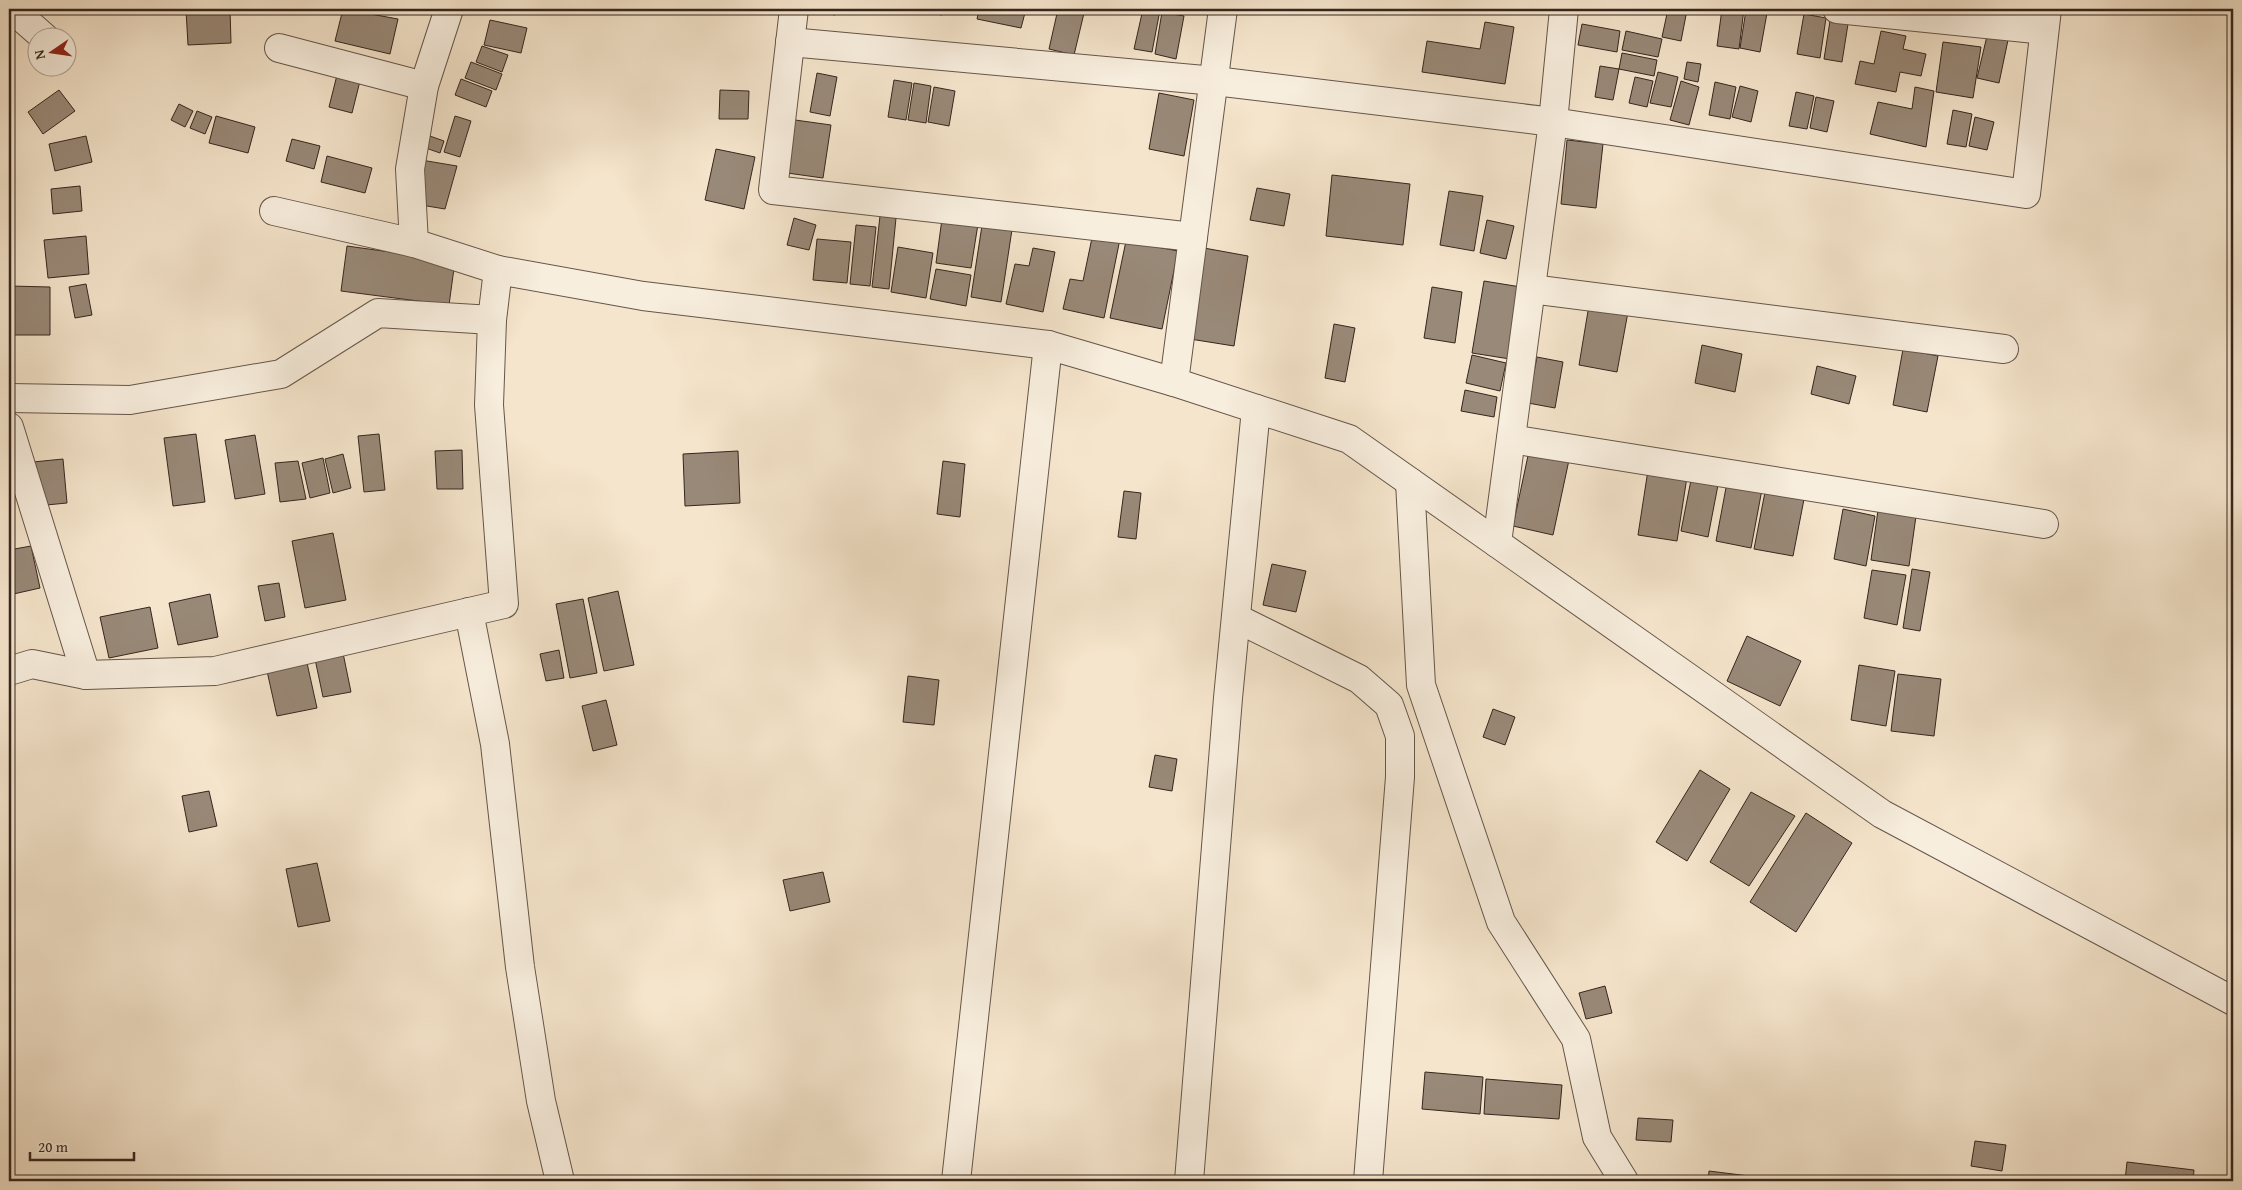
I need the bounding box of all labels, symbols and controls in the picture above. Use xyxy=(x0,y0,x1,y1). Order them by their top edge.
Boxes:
north arrow xyxy=(28,28,78,78)
text: N xyxy=(28,47,50,62)
scale bar xyxy=(30,1130,134,1162)
text: 20 m xyxy=(38,1136,69,1157)

